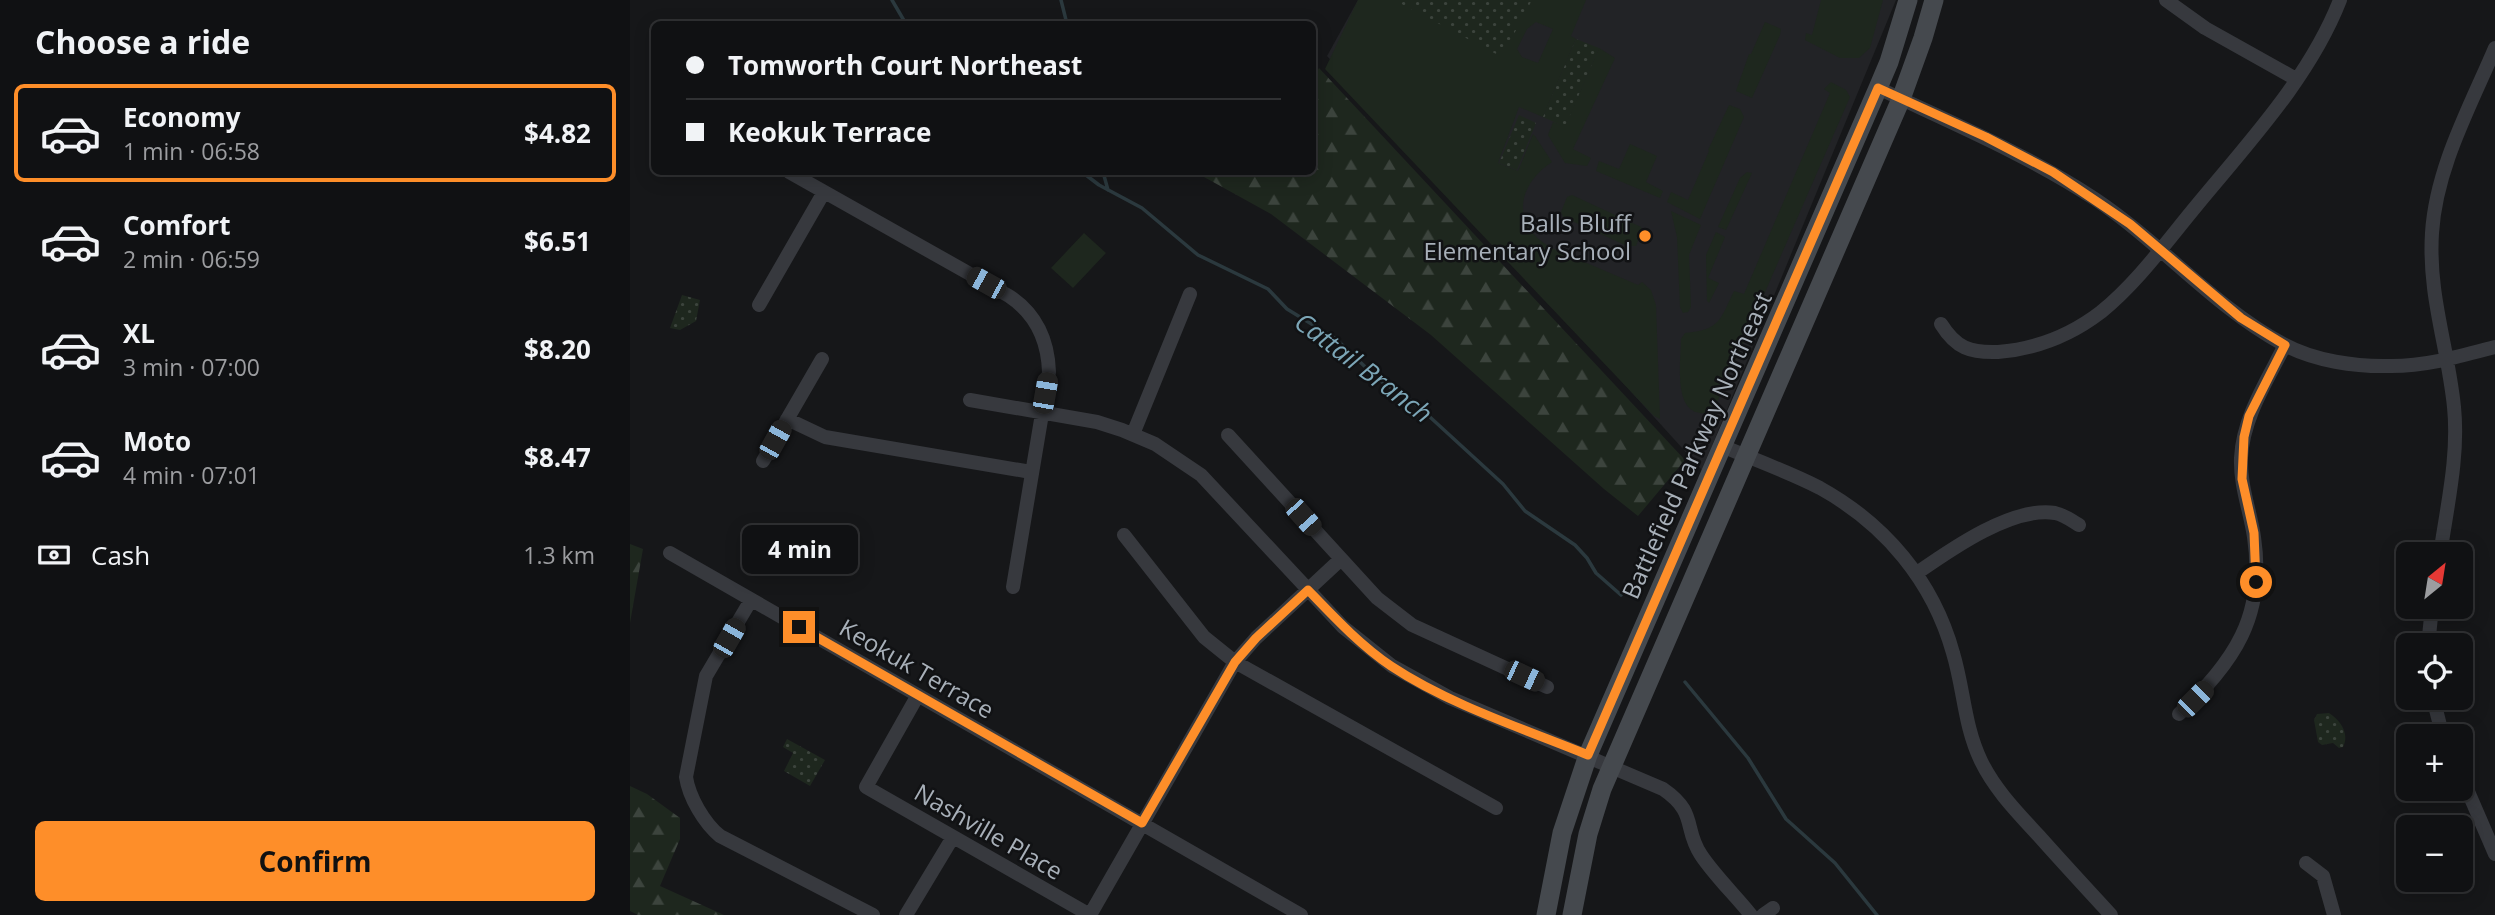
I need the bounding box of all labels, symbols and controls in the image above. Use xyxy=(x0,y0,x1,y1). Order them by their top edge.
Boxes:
text: Choose a ride xyxy=(35,20,250,63)
text: Tomworth Court Northeast xyxy=(728,47,1082,83)
text: Economy xyxy=(123,99,241,135)
icon: car xyxy=(39,102,102,165)
text: Keokuk Terrace xyxy=(728,114,931,150)
text: $4.82 xyxy=(524,115,591,151)
text: 1 min · 06:58 xyxy=(123,135,260,167)
place label: Balls Bluff Elementary School xyxy=(1423,206,1633,267)
text: Comfort xyxy=(123,207,230,243)
icon: car xyxy=(39,210,102,273)
text: $6.51 xyxy=(524,223,591,259)
marker: Balls Bluff Elementary School xyxy=(1637,228,1653,244)
text: 2 min · 06:59 xyxy=(123,243,260,275)
car xyxy=(963,264,1010,302)
street label: Battlefield Parkway Northeast xyxy=(1613,286,1779,604)
water label: Cattail Branch xyxy=(1288,303,1440,431)
text: XL xyxy=(123,315,155,351)
icon: car xyxy=(39,318,102,381)
text: $8.20 xyxy=(524,331,591,367)
text: 3 min · 07:00 xyxy=(123,351,260,383)
car xyxy=(1032,370,1059,416)
car xyxy=(756,417,795,463)
text: Moto xyxy=(123,423,191,459)
icon: car xyxy=(39,426,102,489)
text: $8.47 xyxy=(524,439,591,475)
text: 4 min · 07:01 xyxy=(123,459,260,491)
car xyxy=(1282,494,1325,540)
callout: 4 min xyxy=(741,526,857,574)
text: 4 min xyxy=(768,533,832,565)
icon: cash xyxy=(35,536,73,574)
text: Cash xyxy=(91,537,150,573)
text: 1.3 km xyxy=(523,539,595,571)
north arrow xyxy=(2396,542,2473,620)
map controls xyxy=(2396,542,2473,892)
route start xyxy=(2240,566,2272,598)
street label: Keokuk Terrace xyxy=(834,610,1000,726)
route end xyxy=(783,611,815,643)
car xyxy=(710,615,749,661)
button: locate xyxy=(2396,633,2473,710)
car xyxy=(1501,658,1548,694)
car xyxy=(2173,677,2218,721)
button: + xyxy=(2396,724,2473,801)
street label: Nashville Place xyxy=(909,775,1069,887)
button: − xyxy=(2396,815,2473,892)
button: Confirm xyxy=(35,821,595,901)

